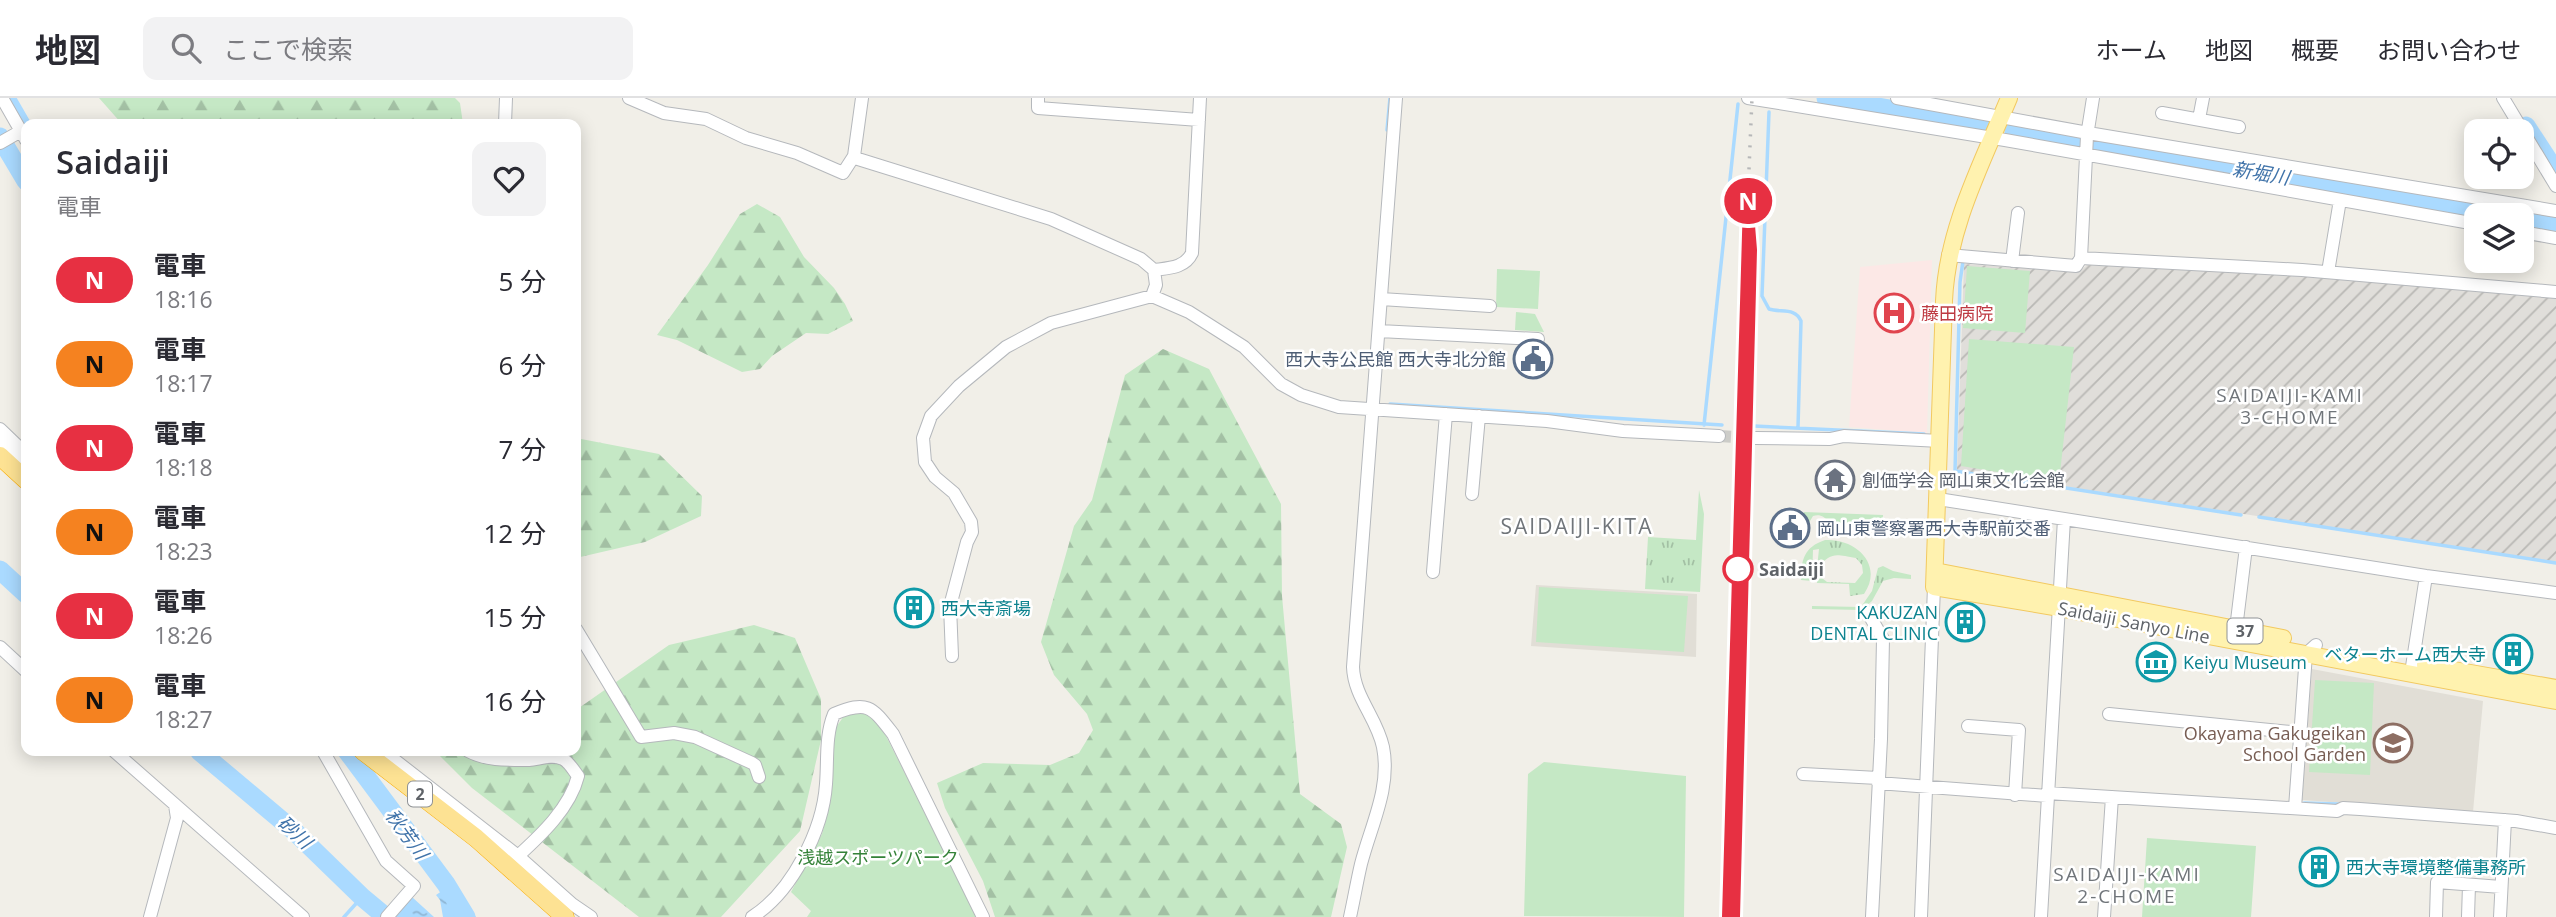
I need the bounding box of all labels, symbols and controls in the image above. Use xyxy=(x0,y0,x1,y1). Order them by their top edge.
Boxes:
search box xyxy=(143,17,633,80)
text: 地図 xyxy=(35,27,101,72)
icon: search xyxy=(167,29,205,67)
text: ここで検索 xyxy=(223,31,353,67)
text: ホーム xyxy=(2096,33,2167,66)
text: 地図 xyxy=(2205,33,2253,66)
text: 概要 xyxy=(2291,33,2339,66)
text: お問い合わせ xyxy=(2377,33,2521,66)
map controls xyxy=(2464,119,2534,273)
button: locate xyxy=(2464,119,2534,189)
text: Saidaiji xyxy=(56,139,170,184)
button: heart xyxy=(472,142,546,216)
water label: 新堀川 xyxy=(2231,155,2293,191)
line badge: N xyxy=(1725,178,1771,224)
text: N xyxy=(1738,184,1758,217)
text: 電車 xyxy=(56,190,102,222)
button: layers xyxy=(2464,203,2534,273)
text: 電車 xyxy=(154,247,206,283)
text: N xyxy=(85,263,104,296)
text: 5 分 xyxy=(498,263,546,299)
text: 18:16 xyxy=(154,283,213,315)
hospital icon: 藤田病院 xyxy=(1873,292,1915,334)
place label: 藤田病院 xyxy=(1921,301,1993,325)
text: 電車 xyxy=(154,331,206,367)
public building icon: 西大寺公民館 西大寺北分館 xyxy=(1512,338,1554,380)
text: N xyxy=(85,347,104,380)
text: 6 分 xyxy=(498,347,546,383)
place label: 西大寺公民館 西大寺北分館 xyxy=(1285,347,1506,371)
text: 18:17 xyxy=(154,367,213,399)
district label: SAIDAIJI-KAMI 3-CHOME xyxy=(2216,382,2364,430)
text: 電車 xyxy=(154,415,206,451)
text: N xyxy=(85,431,104,464)
text: 7 分 xyxy=(498,431,546,467)
text: 18:18 xyxy=(154,451,213,483)
temple icon: 創価学会 岡山東文化会館 xyxy=(1814,459,1856,501)
place label: 創価学会 岡山東文化会館 xyxy=(1862,468,2065,492)
text: 電車 xyxy=(154,499,206,535)
public building icon: 岡山東警察署西大寺駅前交番 xyxy=(1769,507,1811,549)
district label: SAIDAIJI-KITA xyxy=(1501,512,1653,540)
text: N xyxy=(85,515,104,548)
text: 12 分 xyxy=(484,515,546,551)
place label: 岡山東警察署西大寺駅前交番 xyxy=(1817,516,2051,540)
text: 18:23 xyxy=(154,535,213,567)
marker: Saidaiji xyxy=(1723,554,1753,584)
place label: Saidaiji xyxy=(1759,557,1824,581)
text: 電車 xyxy=(154,583,206,619)
building icon: 西大寺斎場 xyxy=(893,587,935,629)
place label: 西大寺斎場 xyxy=(941,596,1031,620)
street label: Saidaiji Sanyo Line xyxy=(2056,596,2212,648)
text: N xyxy=(85,599,104,632)
text: 15 分 xyxy=(484,599,546,635)
place label: KAKUZAN DENTAL CLINIC xyxy=(1810,600,1938,645)
building icon: KAKUZAN DENTAL CLINIC xyxy=(1944,601,1986,643)
road number: 37 xyxy=(2228,618,2262,644)
text: 18:26 xyxy=(154,619,213,651)
building icon: ベターホーム西大寺 xyxy=(2492,633,2534,675)
museum icon: Keiyu Museum xyxy=(2135,641,2177,683)
place label: ベターホーム西大寺 xyxy=(2325,642,2486,666)
place label: Keiyu Museum xyxy=(2183,650,2307,674)
text: 電車 xyxy=(154,667,206,703)
text: N xyxy=(85,683,104,716)
text: 16 分 xyxy=(484,683,546,719)
text: 18:27 xyxy=(154,703,213,735)
place label: Okayama Gakugeikan School Garden xyxy=(2184,721,2366,766)
school or university icon: Okayama Gakugeikan School Garden xyxy=(2372,722,2414,764)
road number: 2 xyxy=(408,782,432,806)
water label: 秋芳川 xyxy=(380,803,435,866)
water label: 砂川 xyxy=(272,810,319,856)
park label: 浅越スポーツパーク xyxy=(797,845,959,869)
building icon: 西大寺環境整備事務所 xyxy=(2298,846,2340,888)
place label: 西大寺環境整備事務所 xyxy=(2346,855,2526,879)
district label: SAIDAIJI-KAMI 2-CHOME xyxy=(2053,861,2201,909)

